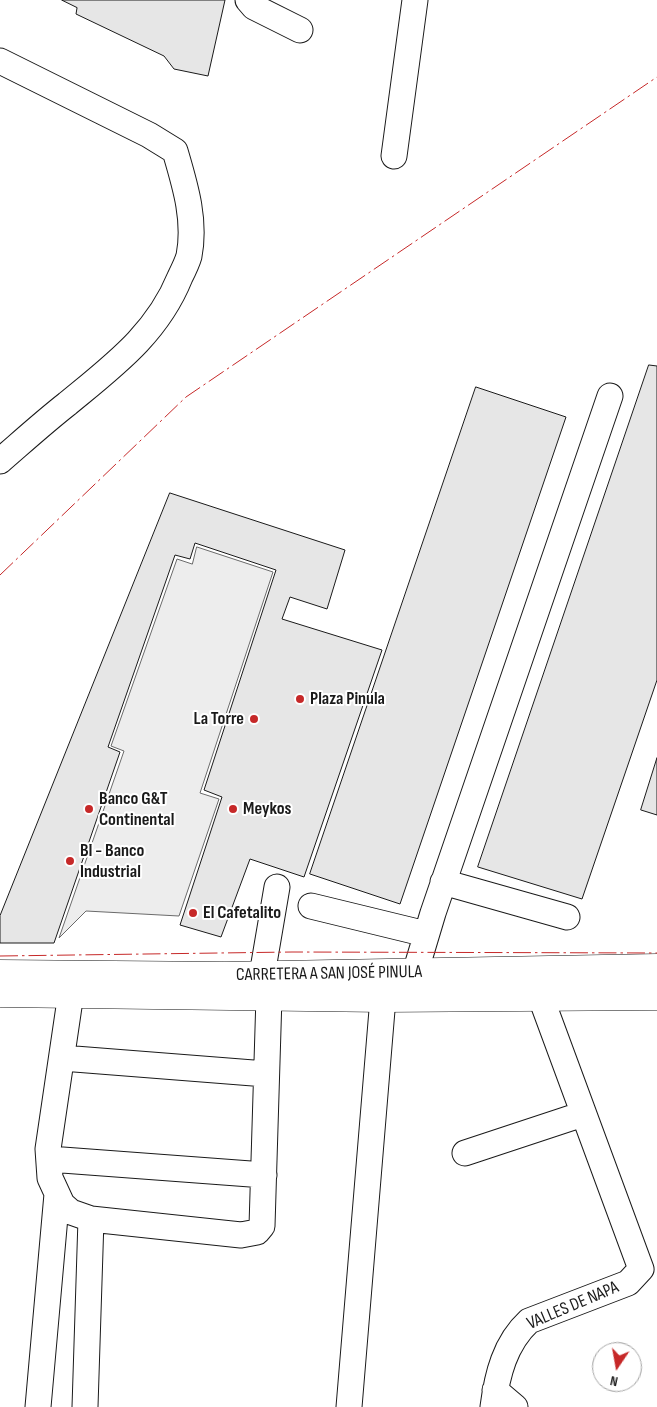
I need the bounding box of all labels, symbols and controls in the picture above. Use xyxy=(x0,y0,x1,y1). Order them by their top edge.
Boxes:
place label: Plaza Pinula xyxy=(310,688,385,710)
marker: Plaza Pinula xyxy=(294,693,306,705)
place label: La Torre xyxy=(193,708,244,730)
marker: La Torre xyxy=(248,713,260,725)
place label: Banco G&T Continental xyxy=(99,788,174,831)
place label: Meykos xyxy=(243,798,291,820)
marker: Banco G&T Continental xyxy=(83,803,95,815)
marker: Meykos xyxy=(227,803,239,815)
place label: BI - Banco Industrial xyxy=(80,840,144,882)
marker: BI - Banco Industrial xyxy=(64,855,76,867)
place label: El Cafetalito xyxy=(203,902,281,924)
marker: El Cafetalito xyxy=(187,907,199,919)
street label: CARRETERA A SAN JOSÉ PINULA xyxy=(236,962,422,986)
street label: VALLES DE NAPA xyxy=(524,1277,622,1335)
north arrow xyxy=(592,1342,642,1392)
text: N xyxy=(609,1372,619,1390)

